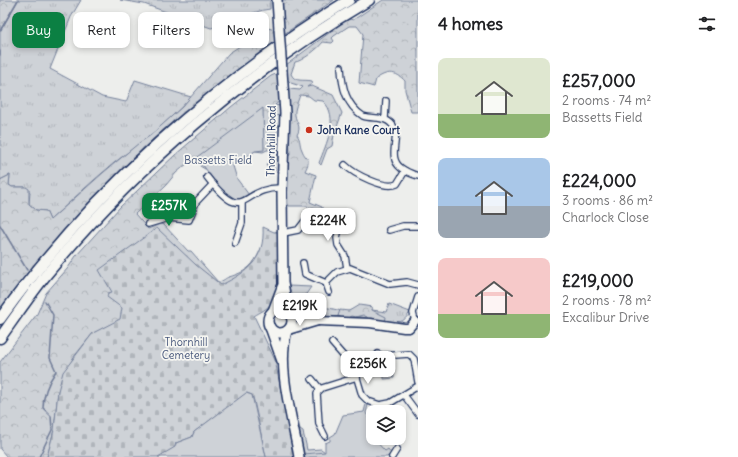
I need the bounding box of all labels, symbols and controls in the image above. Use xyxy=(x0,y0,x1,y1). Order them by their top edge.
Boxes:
chip: Buy xyxy=(12,12,65,48)
chip: Rent xyxy=(73,12,130,48)
chip: Filters xyxy=(138,12,204,48)
chip: New xyxy=(212,12,269,48)
text: 4 homes xyxy=(438,13,503,35)
icon: filters xyxy=(696,13,718,35)
text: £257,000 xyxy=(562,70,636,92)
icon: home xyxy=(470,74,518,122)
text: 2 rooms · 74 m² xyxy=(562,92,651,109)
street label: Thornhill Road xyxy=(263,105,279,177)
text: Bassetts Field xyxy=(562,109,642,126)
place label: John Kane Court xyxy=(317,123,400,137)
marker: John Kane Court xyxy=(304,125,314,135)
park label: Bassetts Field xyxy=(184,153,253,167)
text: £224,000 xyxy=(562,170,636,192)
icon: home xyxy=(470,174,518,222)
text: 3 rooms · 86 m² xyxy=(562,192,653,209)
pin: £257K xyxy=(141,193,197,227)
text: £257K xyxy=(151,197,187,214)
pin: £224K xyxy=(300,208,356,242)
text: Charlock Close xyxy=(562,209,649,226)
text: £224K xyxy=(310,212,346,229)
text: £219,000 xyxy=(562,270,634,292)
icon: home xyxy=(470,274,518,322)
text: 2 rooms · 78 m² xyxy=(562,292,652,309)
pin: £219K xyxy=(272,293,328,327)
text: £219K xyxy=(283,297,317,314)
text: Excalibur Drive xyxy=(562,309,649,326)
park label: Thornhill Cemetery xyxy=(162,335,210,362)
pin: £256K xyxy=(340,351,396,385)
text: £256K xyxy=(349,355,387,372)
map controls xyxy=(366,405,406,445)
button: layers xyxy=(366,405,406,445)

